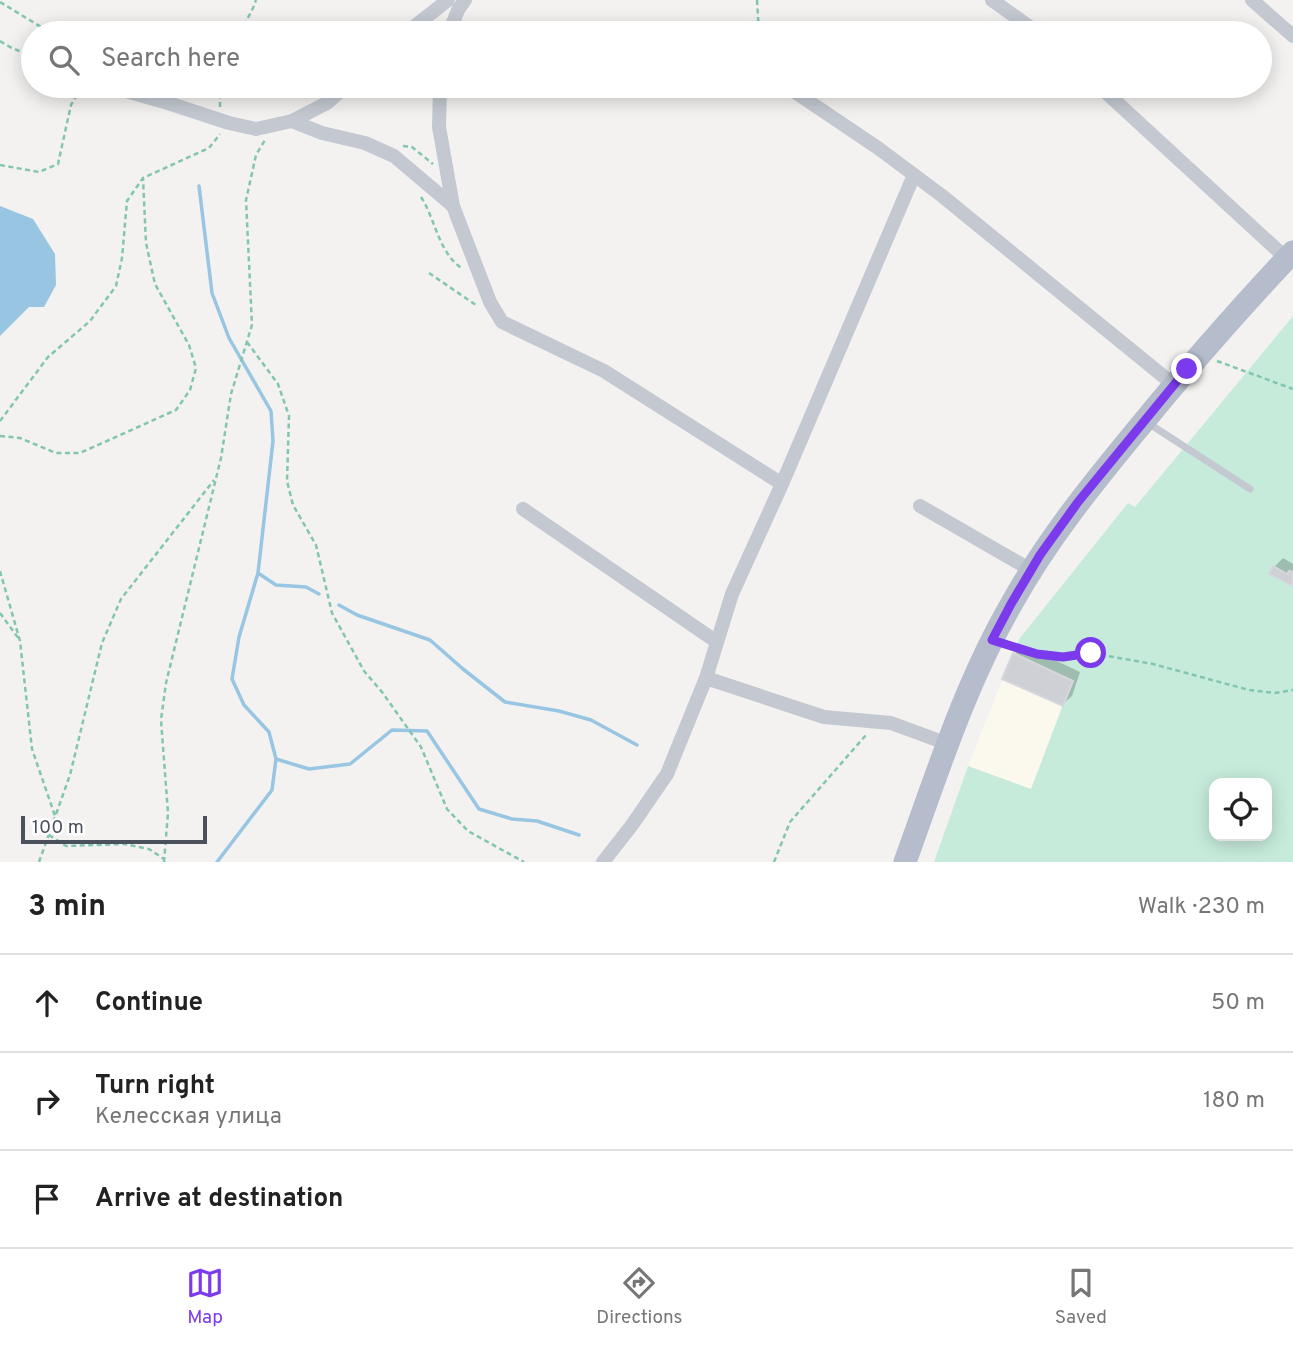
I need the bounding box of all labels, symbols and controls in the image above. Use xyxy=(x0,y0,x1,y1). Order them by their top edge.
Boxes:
search box xyxy=(21,21,1272,98)
icon: search xyxy=(45,41,83,79)
text: Search here xyxy=(101,43,240,76)
route end xyxy=(1171,353,1202,384)
route start xyxy=(1075,637,1106,668)
map controls xyxy=(1209,778,1272,841)
button: locate xyxy=(1209,778,1272,841)
scale bar xyxy=(21,813,206,845)
text: 100 m xyxy=(32,816,84,840)
text: 3 min xyxy=(28,889,106,926)
text: Walk · 230 m xyxy=(1138,893,1265,922)
icon: ahead xyxy=(28,984,66,1022)
text: Continue xyxy=(95,987,203,1020)
text: 50 m xyxy=(1211,989,1265,1018)
text: Turn right xyxy=(95,1070,215,1103)
icon: right xyxy=(28,1082,66,1120)
text: 180 m xyxy=(1203,1087,1265,1116)
text: Келесская улица xyxy=(95,1103,282,1132)
icon: arrive xyxy=(28,1180,66,1218)
text: Arrive at destination xyxy=(95,1183,343,1216)
tab: Map xyxy=(186,1264,224,1330)
tab: Directions xyxy=(596,1264,683,1330)
tab: Saved xyxy=(1055,1264,1107,1330)

